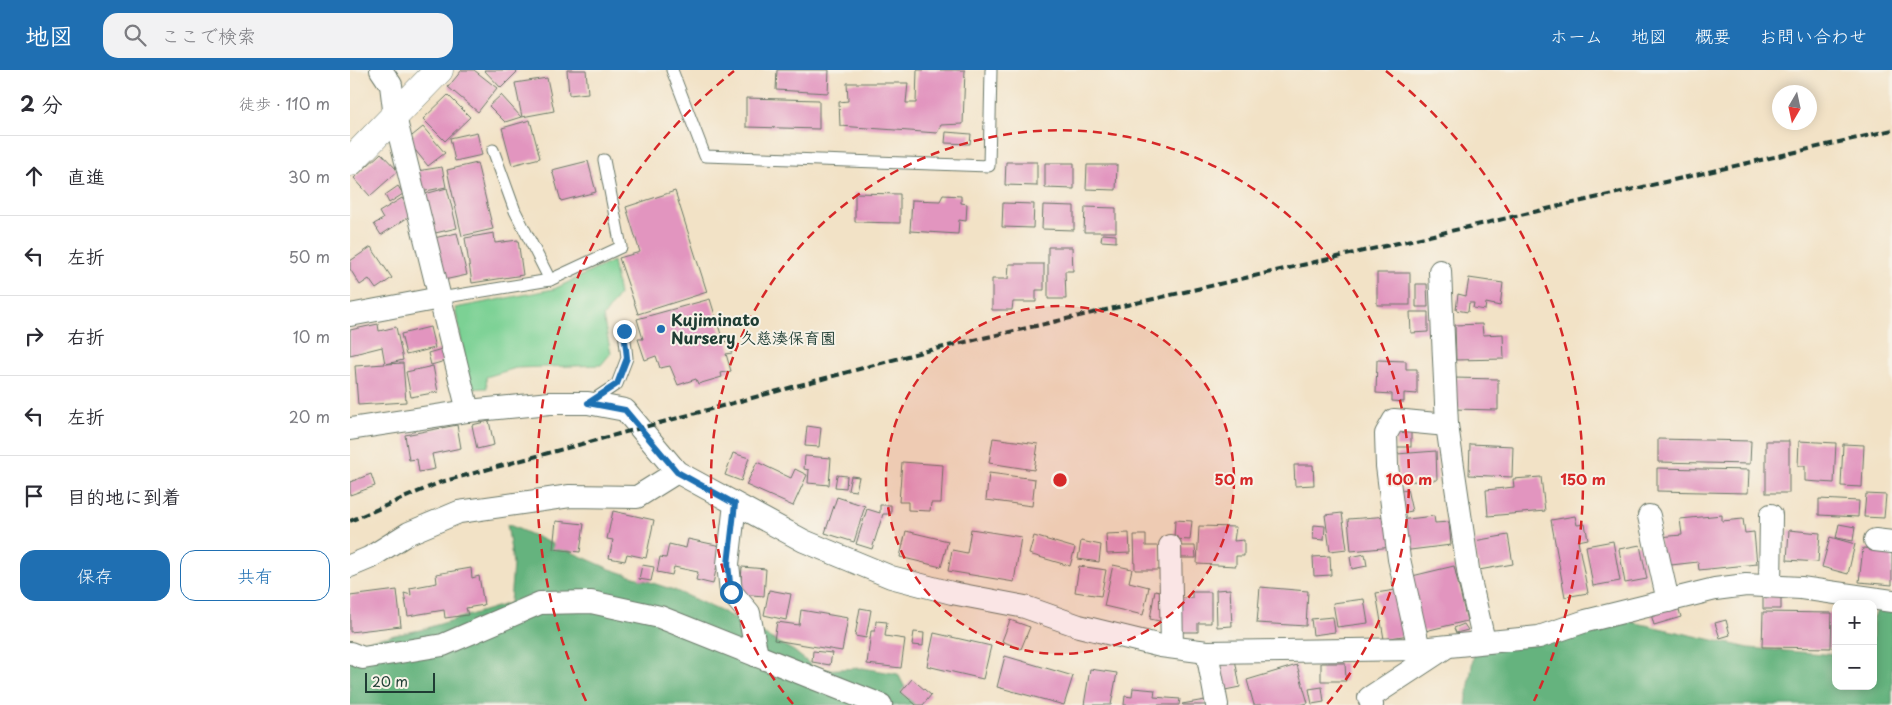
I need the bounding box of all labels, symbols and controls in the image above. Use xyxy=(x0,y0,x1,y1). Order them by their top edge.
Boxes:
search box xyxy=(103,13,453,58)
text: 地図 xyxy=(25,17,73,53)
icon: search xyxy=(121,21,149,49)
text: ここで検索 xyxy=(161,21,256,49)
text: ホーム xyxy=(1550,22,1603,49)
text: 地図 xyxy=(1631,22,1667,49)
text: 概要 xyxy=(1695,22,1731,49)
text: お問い合わせ xyxy=(1759,22,1867,49)
north arrow xyxy=(1772,85,1817,130)
text: 2 分 xyxy=(20,87,62,119)
text: 徒歩 · 110 m xyxy=(239,91,330,115)
icon: ahead xyxy=(20,162,48,190)
text: 直進 xyxy=(67,162,105,190)
text: 30 m xyxy=(288,164,330,188)
icon: left xyxy=(20,242,48,270)
text: 左折 xyxy=(67,242,105,270)
text: 50 m xyxy=(289,244,330,268)
place label: Kujiminato Nursery 久慈湊保育園 xyxy=(671,307,836,349)
route end xyxy=(613,320,636,343)
icon: right xyxy=(20,322,48,350)
text: 右折 xyxy=(67,322,105,350)
marker: Kujiminato Nursery 久慈湊保育園 xyxy=(655,323,667,335)
text: 10 m xyxy=(293,324,330,348)
icon: left xyxy=(20,402,48,430)
text: 左折 xyxy=(67,402,105,430)
text: 20 m xyxy=(289,404,330,428)
text: 50 m xyxy=(1215,467,1253,490)
text: 100 m xyxy=(1386,467,1432,490)
text: 150 m xyxy=(1560,467,1606,490)
centre of rings xyxy=(1051,471,1069,489)
icon: arrive xyxy=(20,482,48,510)
text: 目的地に到着 xyxy=(67,482,181,510)
button: 保存 xyxy=(20,550,170,601)
button: 共有 xyxy=(180,550,330,601)
route start xyxy=(720,581,743,604)
map controls xyxy=(1832,600,1877,690)
button: + xyxy=(1832,600,1877,645)
button: − xyxy=(1832,645,1877,690)
scale bar xyxy=(365,670,435,693)
text: 20 m xyxy=(372,671,408,692)

